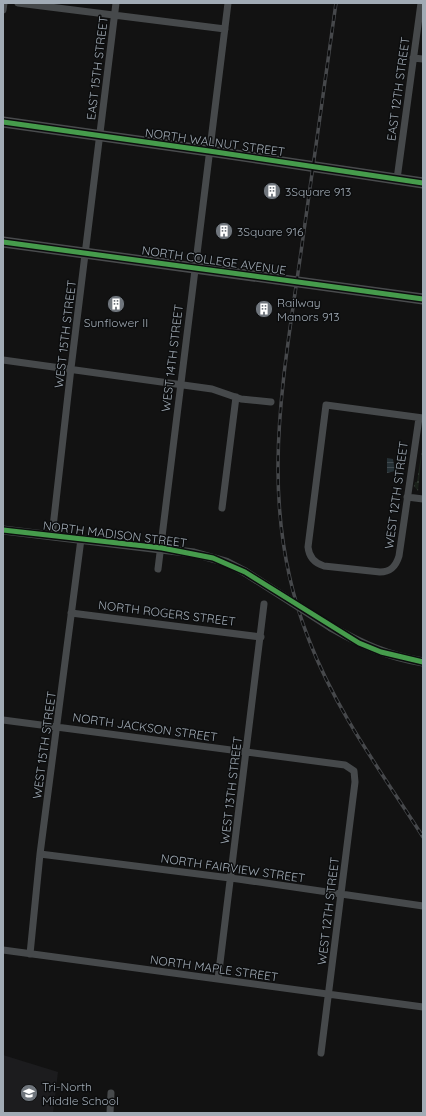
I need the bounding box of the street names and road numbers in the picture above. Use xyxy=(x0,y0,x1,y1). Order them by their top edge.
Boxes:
street label: EAST 15TH STREET xyxy=(83,15,111,121)
street label: EAST 12TH STREET xyxy=(383,36,413,142)
street label: NORTH WALNUT STREET xyxy=(144,125,286,159)
street label: NORTH COLLEGE AVENUE xyxy=(141,242,287,278)
street label: WEST 15TH STREET xyxy=(51,279,79,389)
street label: WEST 14TH STREET xyxy=(158,303,186,413)
street label: WEST 12TH STREET xyxy=(381,440,411,550)
street label: NORTH MADISON STREET xyxy=(42,518,188,550)
street label: NORTH ROGERS STREET xyxy=(97,597,237,629)
street label: WEST 15TH STREET xyxy=(29,690,59,800)
street label: NORTH JACKSON STREET xyxy=(72,709,218,745)
street label: WEST 13TH STREET xyxy=(217,735,245,845)
street label: NORTH FAIRVIEW STREET xyxy=(160,850,306,886)
street label: WEST 12TH STREET xyxy=(314,856,342,966)
street label: NORTH MAPLE STREET xyxy=(149,952,279,984)

